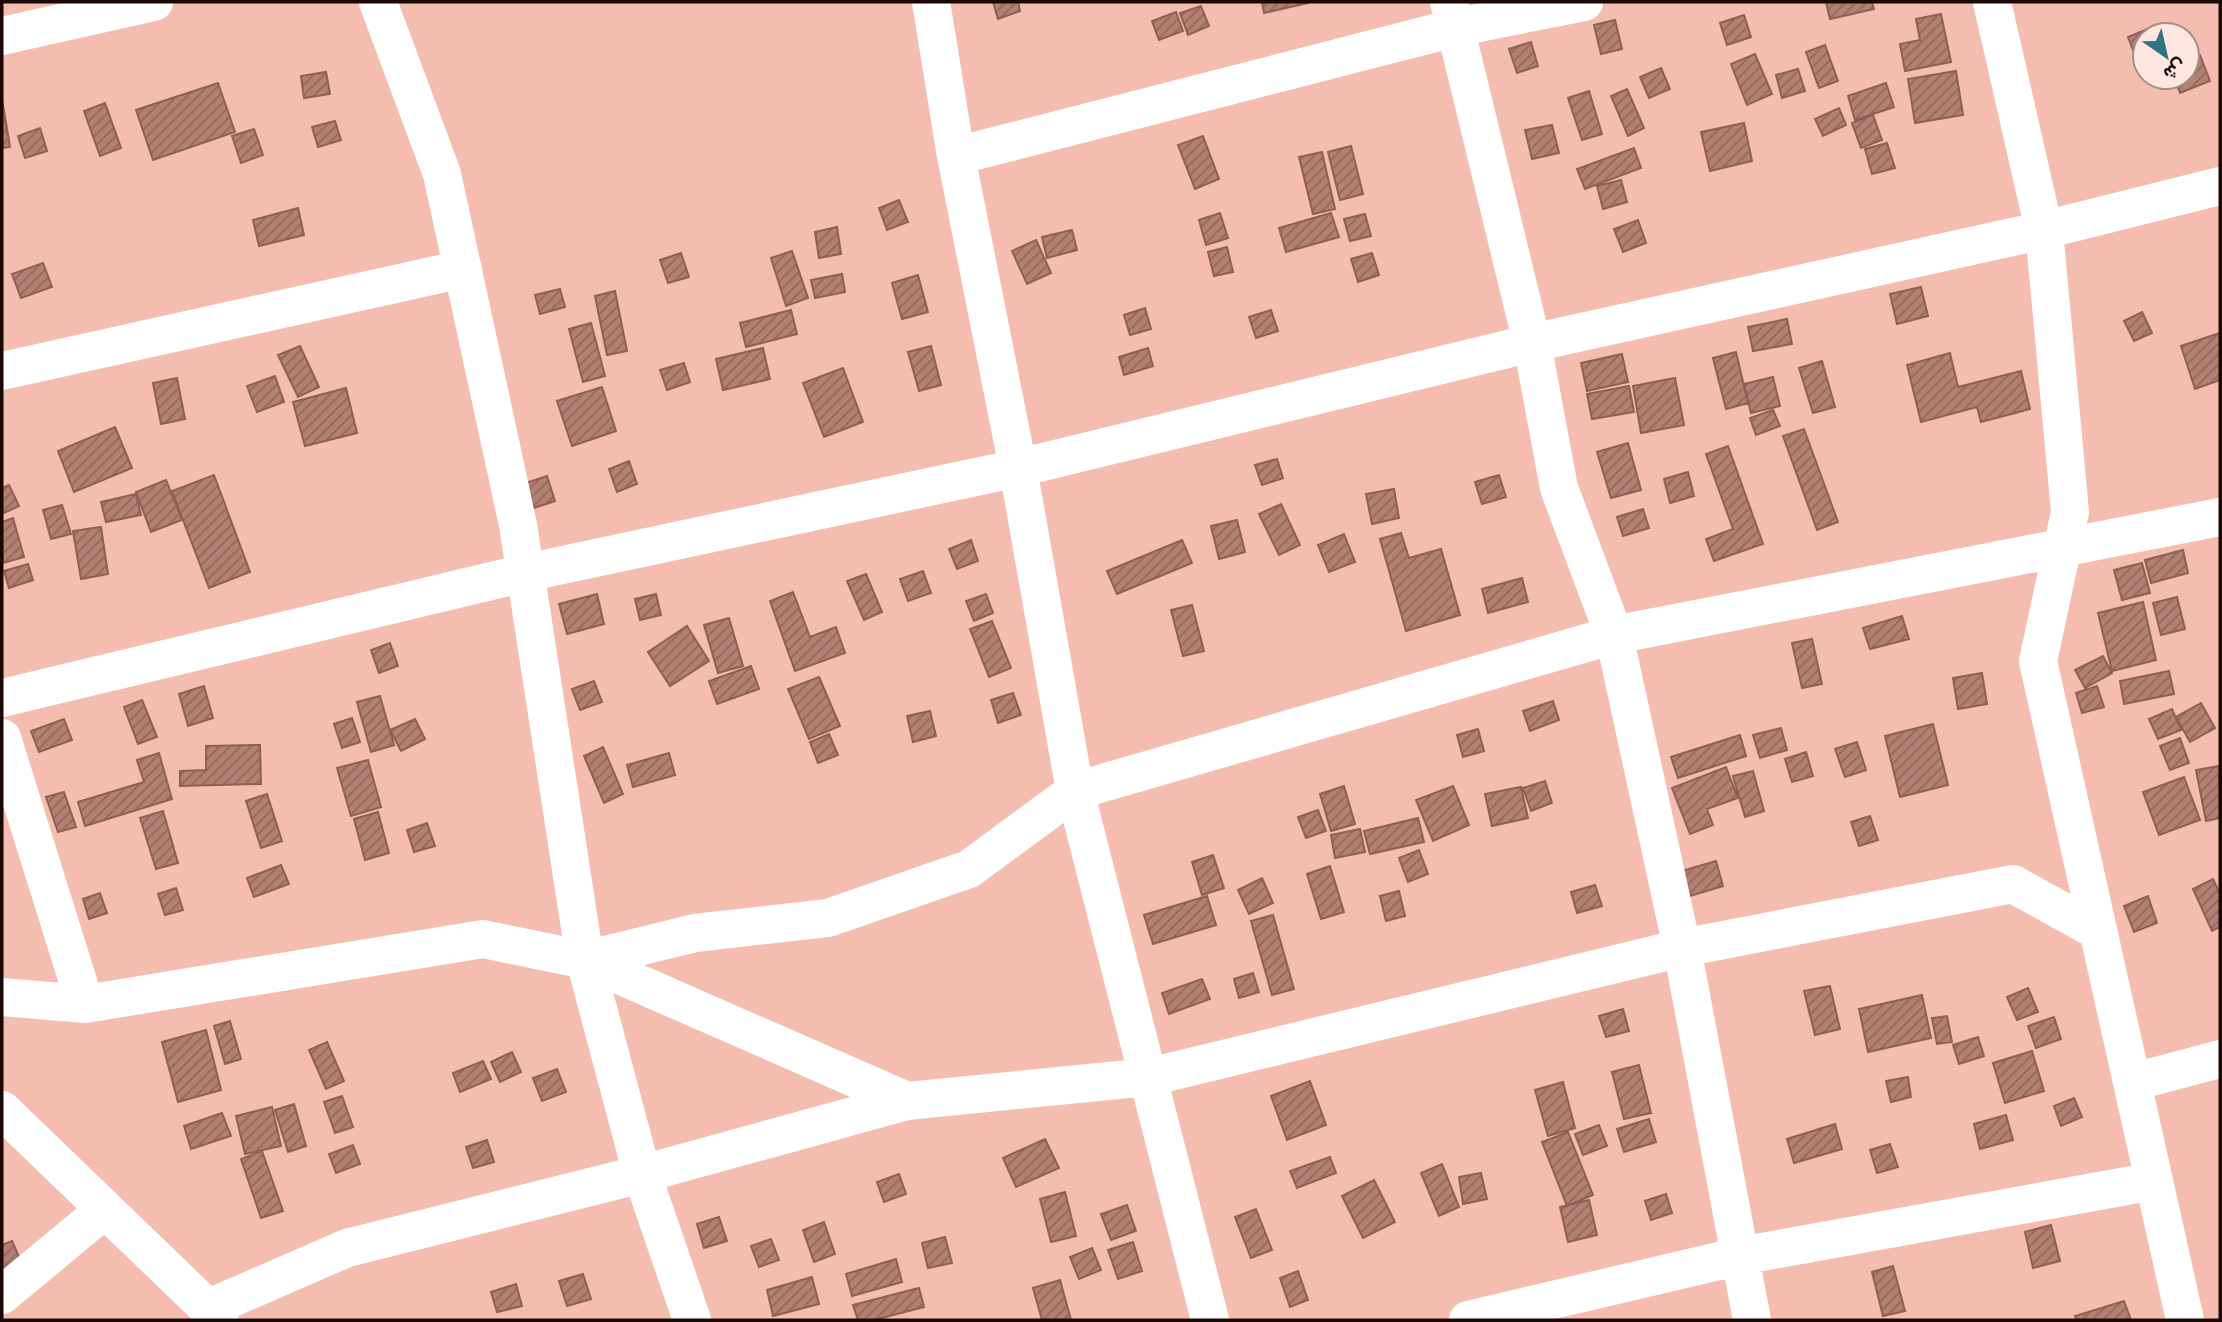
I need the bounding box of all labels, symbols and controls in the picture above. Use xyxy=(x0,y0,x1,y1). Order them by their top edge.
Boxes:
north arrow xyxy=(2131,21,2201,91)
text: ش xyxy=(2159,54,2191,86)

